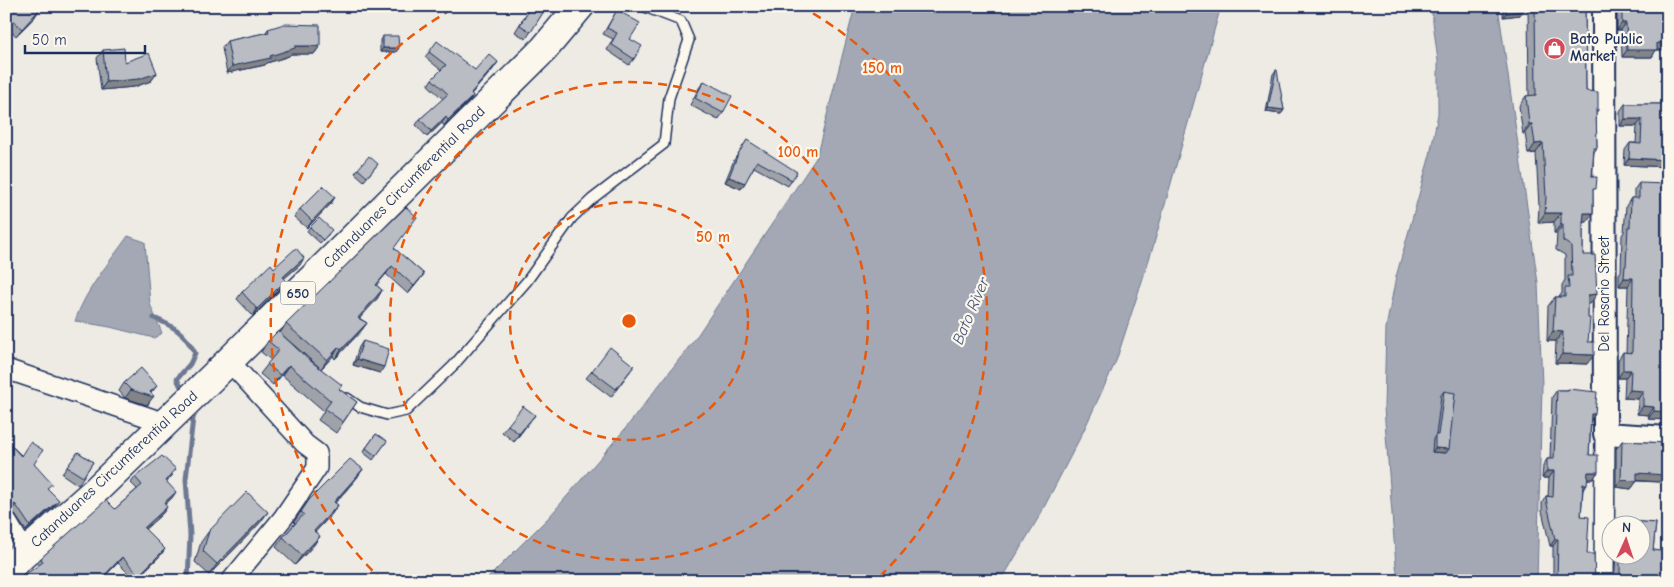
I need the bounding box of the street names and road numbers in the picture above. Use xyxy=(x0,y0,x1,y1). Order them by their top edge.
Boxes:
street label: Catanduanes Circumferential Road xyxy=(319,102,489,272)
street label: Del Rosario Street xyxy=(1595,235,1613,352)
road number: 650 xyxy=(280,282,316,304)
street label: Catanduanes Circumferential Road xyxy=(27,387,201,551)

